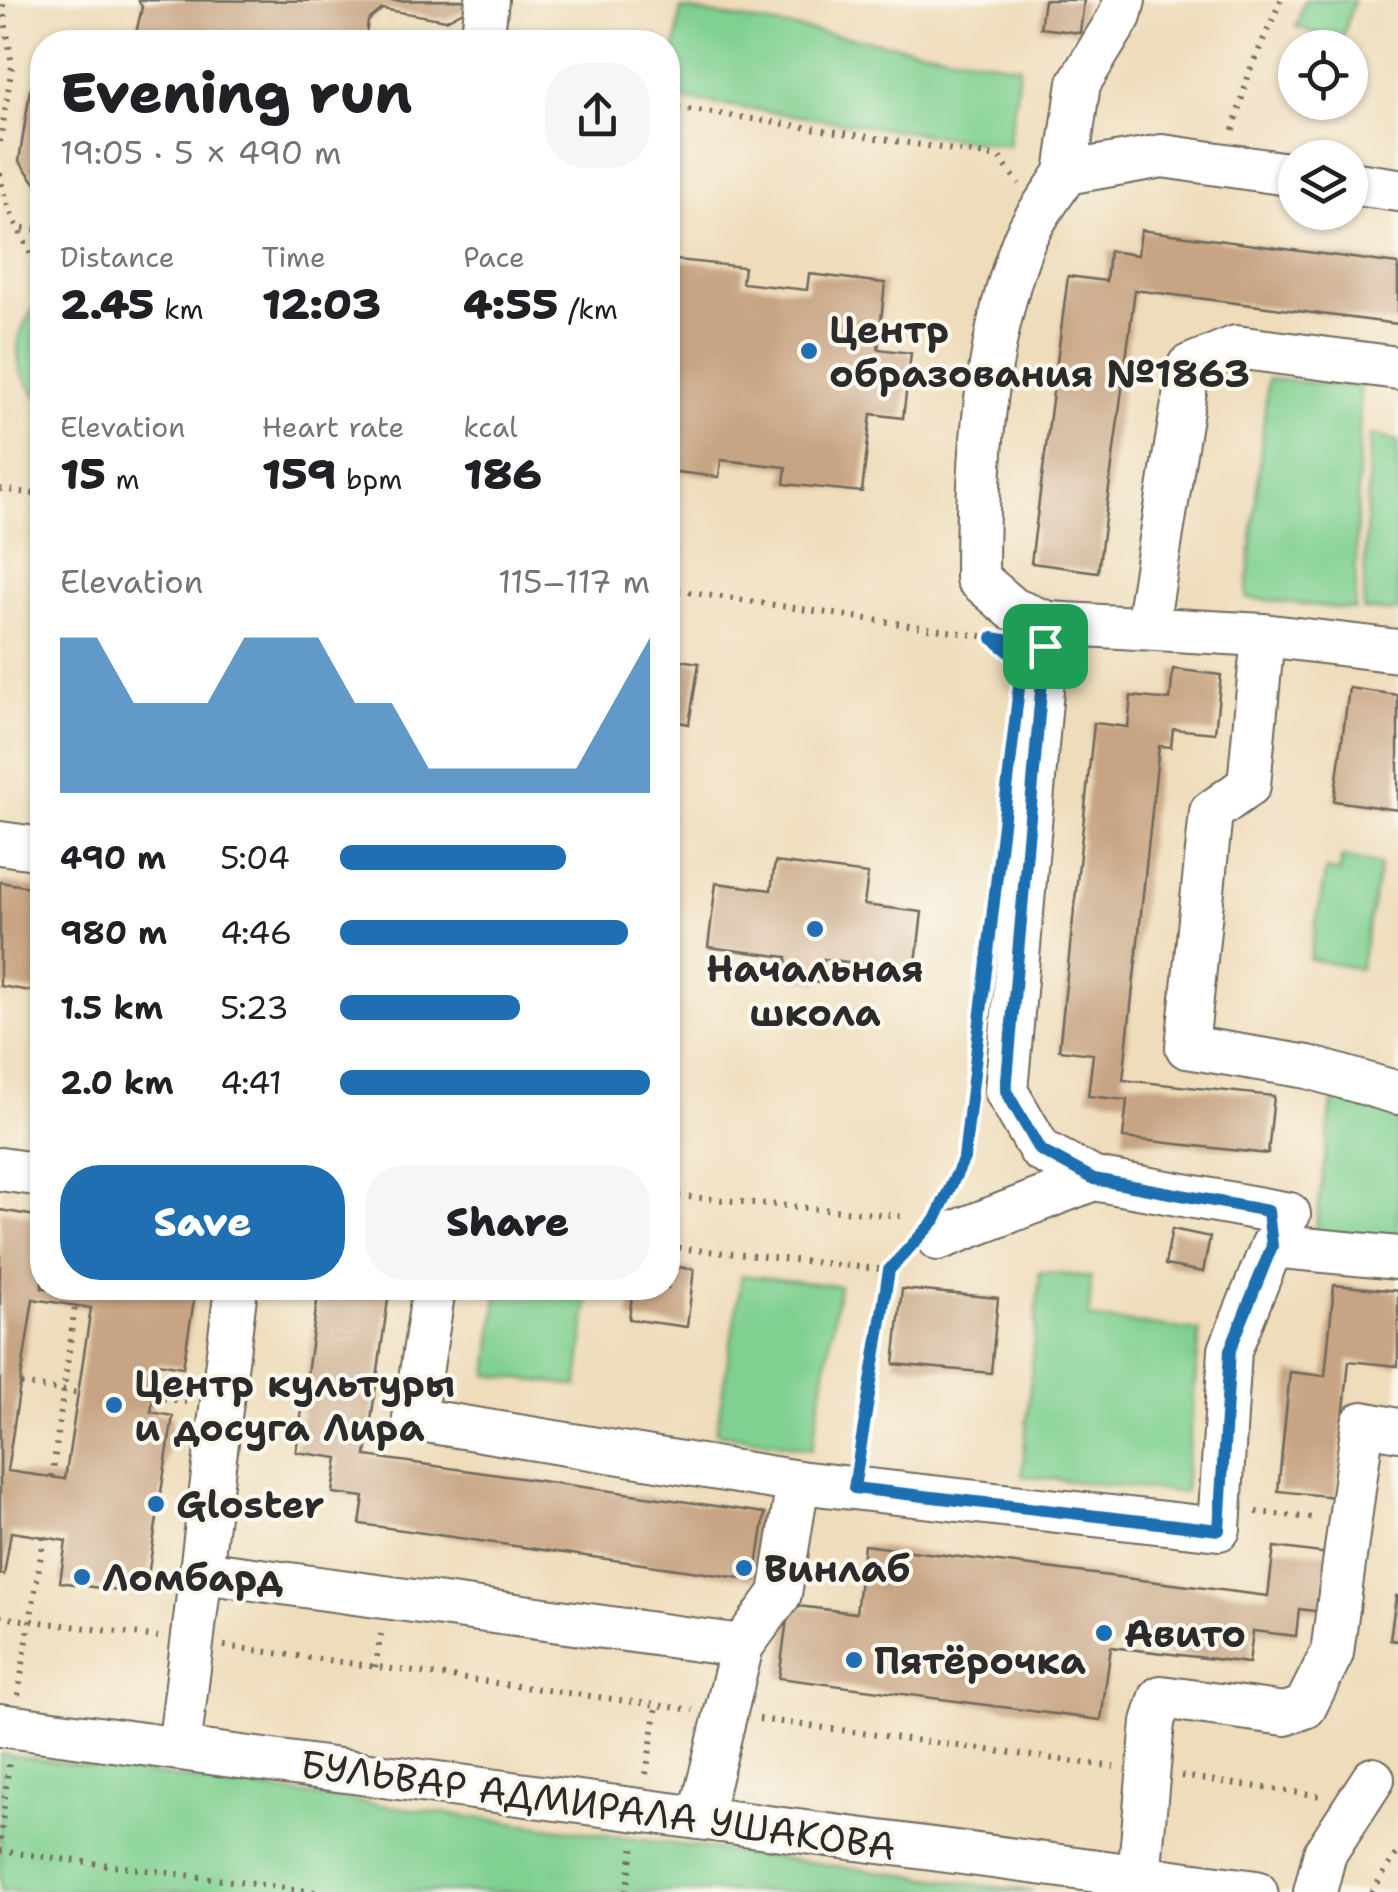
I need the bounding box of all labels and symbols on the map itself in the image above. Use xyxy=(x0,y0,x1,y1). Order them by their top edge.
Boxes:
place label: Центр образования №1863 xyxy=(829,304,1250,399)
marker: Центр образования №1863 xyxy=(798,340,820,362)
pin xyxy=(1003,604,1088,689)
marker: Начальная школа xyxy=(804,918,826,940)
place label: Начальная школа xyxy=(706,943,924,1038)
place label: Центр культуры и досуга Лира xyxy=(134,1358,455,1453)
marker: Центр культуры и досуга Лира xyxy=(103,1394,125,1416)
place label: Gloster xyxy=(176,1479,324,1530)
marker: Gloster xyxy=(145,1493,167,1515)
place label: Винлаб xyxy=(764,1543,910,1594)
place label: Ломбард xyxy=(102,1552,284,1603)
marker: Винлаб xyxy=(733,1557,755,1579)
marker: Ломбард xyxy=(71,1566,93,1588)
place label: Авито xyxy=(1124,1608,1246,1659)
marker: Авито xyxy=(1093,1622,1115,1644)
place label: Пятёрочка xyxy=(874,1635,1086,1686)
marker: Пятёрочка xyxy=(843,1649,865,1671)
street label: БУЛЬВАР АДМИРАЛА УШАКОВА xyxy=(297,1738,899,1872)

